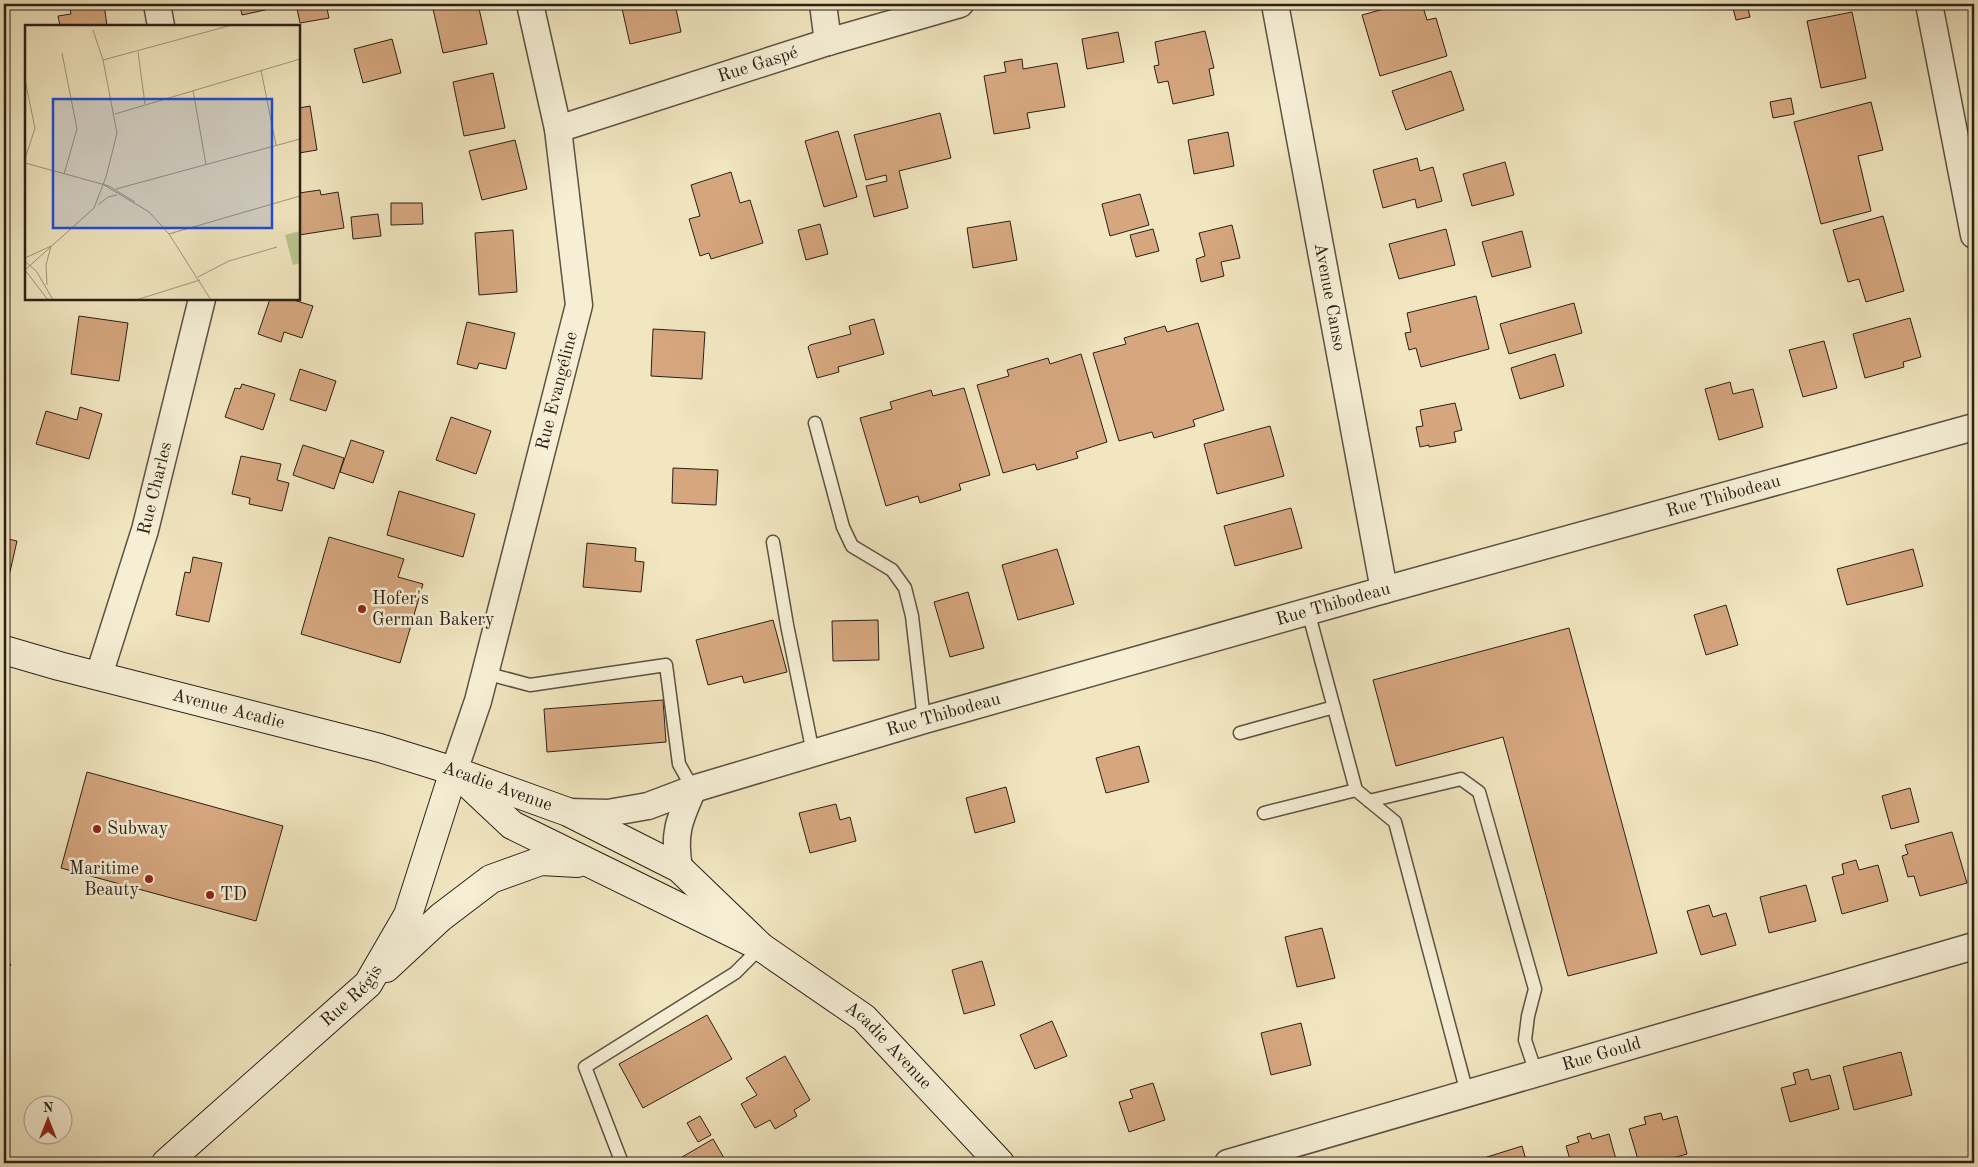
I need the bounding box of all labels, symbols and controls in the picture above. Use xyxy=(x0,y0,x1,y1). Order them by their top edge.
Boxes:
inset map xyxy=(25,25,300,300)
street label: Rue Gaspé xyxy=(716,43,800,86)
street label: Avenue Canso xyxy=(1311,241,1348,353)
street label: Rue Evangéline xyxy=(533,330,581,452)
street label: Rue Charles xyxy=(135,440,175,537)
street label: Rue Thibodeau xyxy=(1664,472,1783,521)
street label: Rue Thibodeau xyxy=(1274,580,1393,629)
place label: Hofer's German Bakery xyxy=(372,590,495,629)
marker: Hofer's German Bakery xyxy=(356,603,368,615)
street label: Avenue Acadie xyxy=(170,686,286,732)
street label: Rue Thibodeau xyxy=(884,690,1003,740)
street label: Acadie Avenue xyxy=(440,759,555,815)
place label: Subway xyxy=(107,820,169,838)
marker: Subway xyxy=(91,823,103,835)
place label: Maritime Beauty xyxy=(69,860,139,899)
marker: Maritime Beauty xyxy=(143,873,155,885)
place label: TD xyxy=(220,886,247,904)
marker: TD xyxy=(204,889,216,901)
street label: Rue Régis xyxy=(317,962,386,1030)
street label: Acadie Avenue xyxy=(841,999,935,1093)
street label: Rue Gould xyxy=(1560,1034,1643,1074)
north arrow xyxy=(22,1094,72,1144)
text: N xyxy=(43,1101,54,1115)

